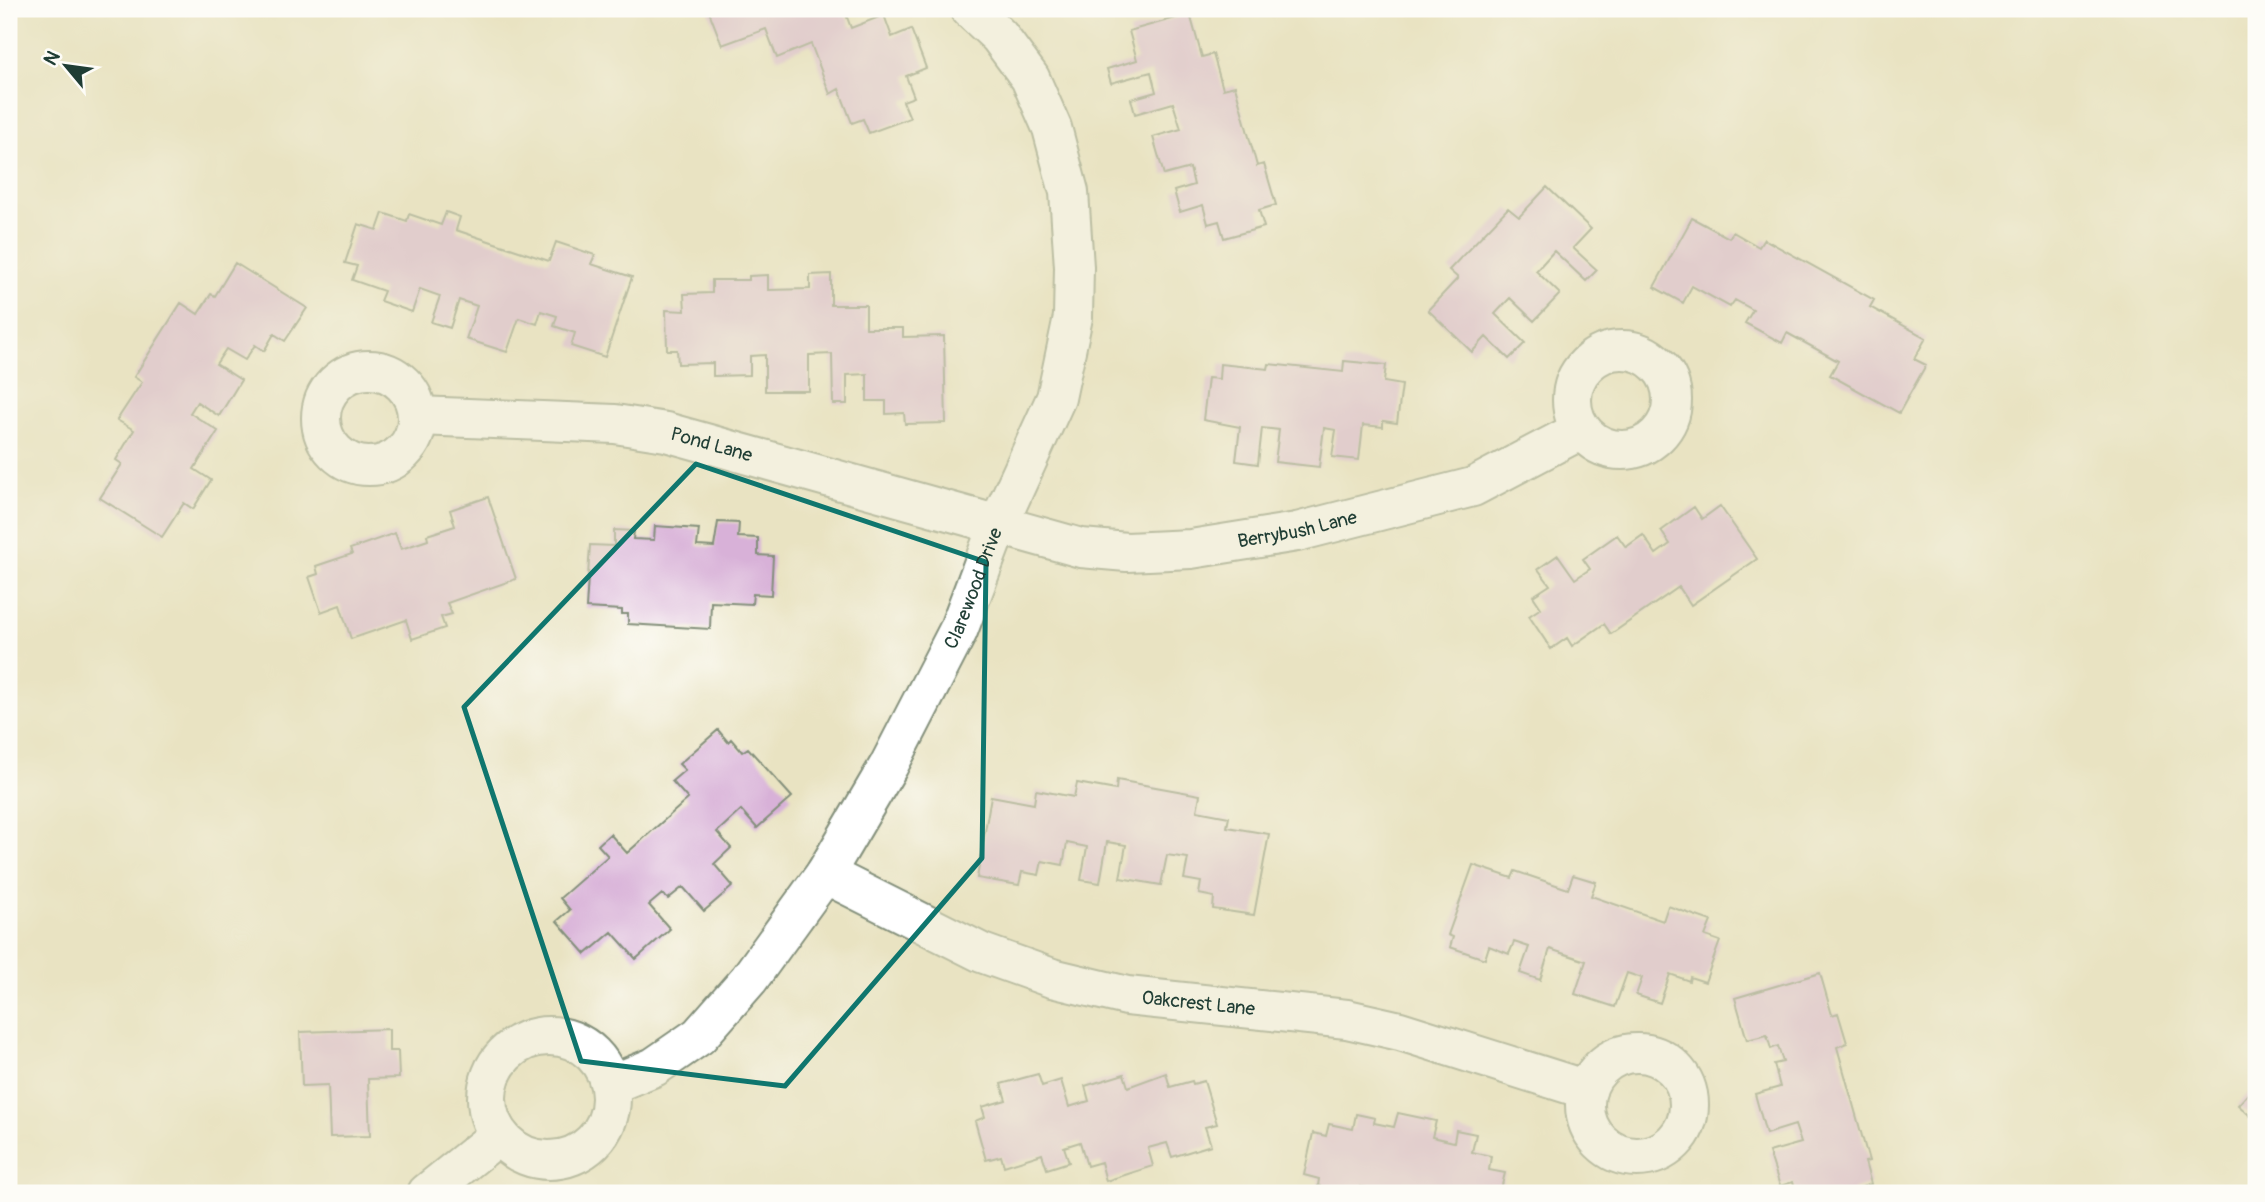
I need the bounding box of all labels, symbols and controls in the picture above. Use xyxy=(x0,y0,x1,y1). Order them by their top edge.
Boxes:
north arrow xyxy=(32,32,102,102)
text: N xyxy=(38,47,66,70)
street label: Pond Lane xyxy=(668,422,756,468)
street label: Berrybush Lane xyxy=(1236,505,1360,553)
street label: Clarewood Drive xyxy=(939,524,1008,653)
street label: Oakcrest Lane xyxy=(1141,986,1257,1021)

